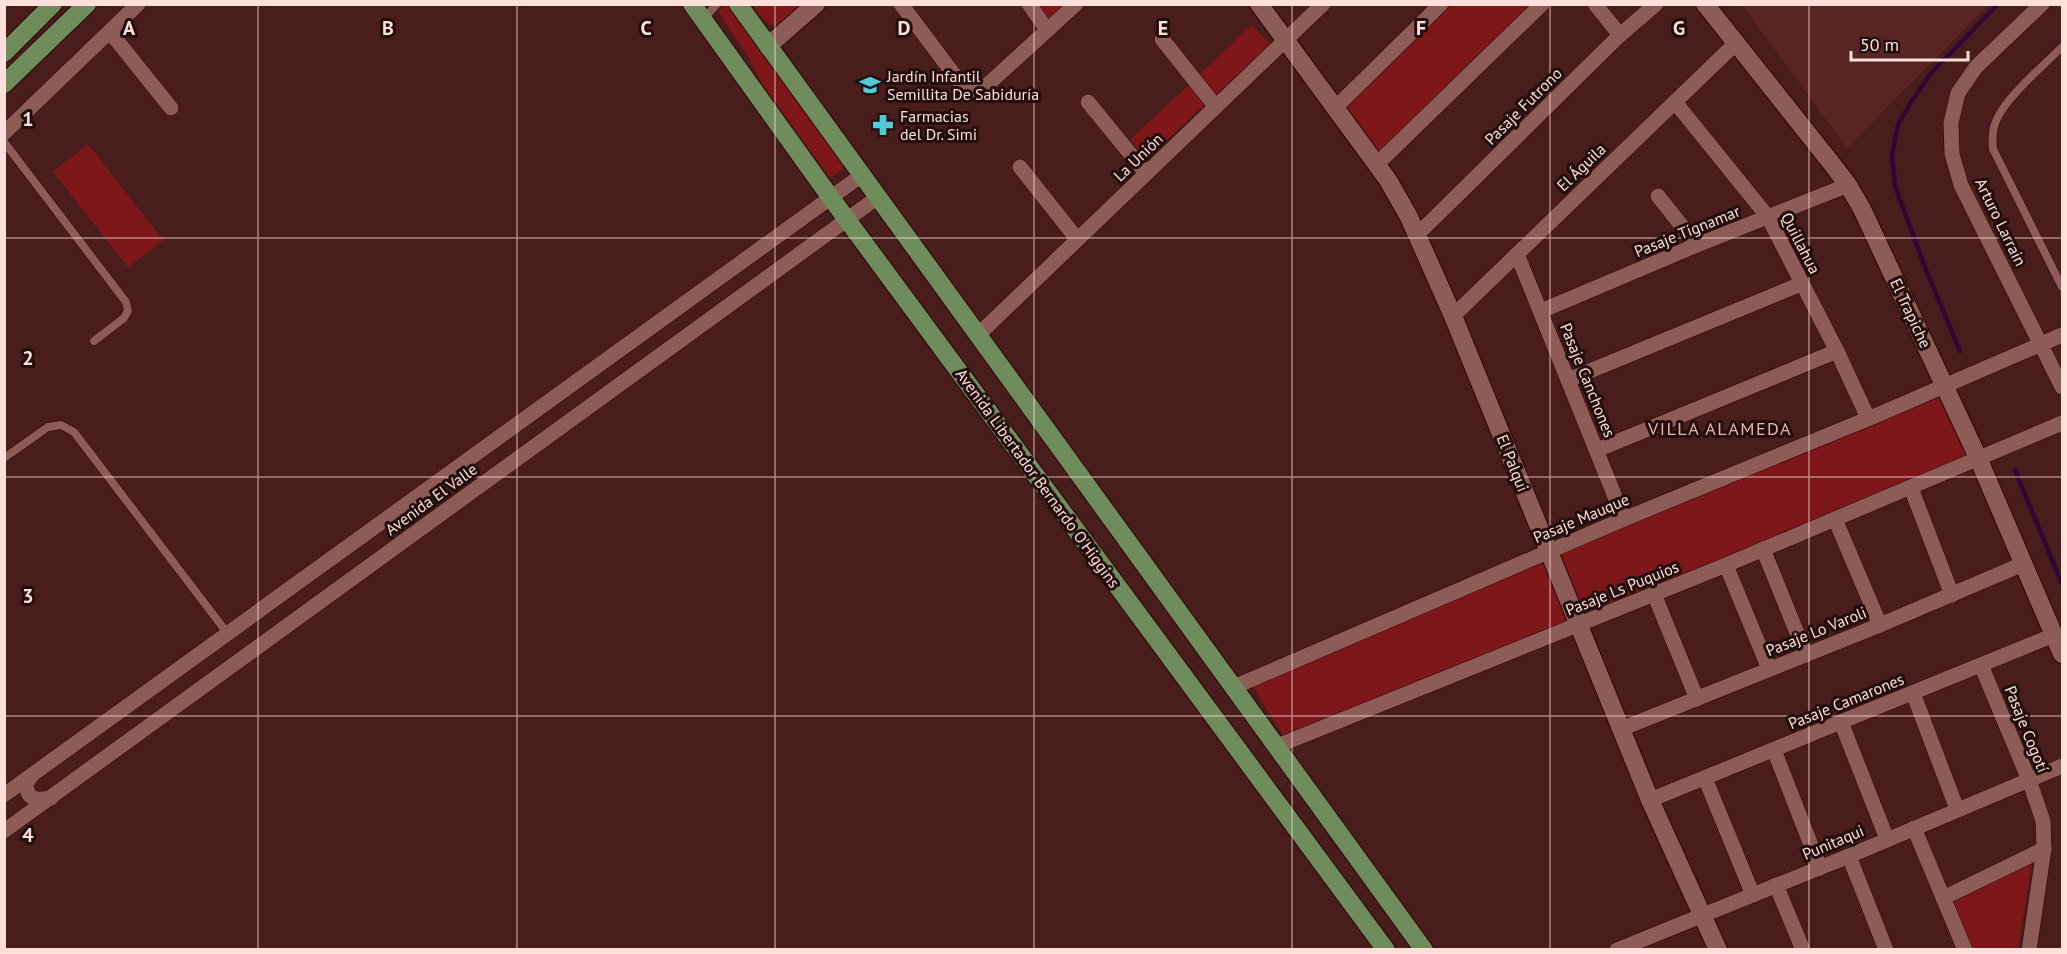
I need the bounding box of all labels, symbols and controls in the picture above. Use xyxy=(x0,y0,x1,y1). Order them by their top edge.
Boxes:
text: A xyxy=(123,15,136,41)
text: B xyxy=(382,15,394,41)
text: C xyxy=(640,15,652,41)
text: D xyxy=(898,15,911,41)
text: E xyxy=(1158,15,1168,41)
text: F xyxy=(1416,15,1426,41)
text: G xyxy=(1673,15,1685,41)
scale bar xyxy=(1851,24,1968,62)
text: 50 m xyxy=(1860,33,1899,56)
street label: Pasaje Futrono xyxy=(1480,63,1566,149)
place label: Jardín Infantil Semillita De Sabiduría xyxy=(886,66,1039,104)
school or university icon: Jardín Infantil Semillita De Sabiduría xyxy=(858,73,882,97)
text: 1 xyxy=(22,106,34,132)
place label: Farmacias del Dr. Simi xyxy=(900,106,977,144)
pharmacy icon: Farmacias del Dr. Simi xyxy=(871,113,895,137)
street label: La Unión xyxy=(1109,129,1167,185)
street label: El Águila xyxy=(1552,139,1610,195)
street label: Arturo Larrain xyxy=(1971,175,2031,269)
street label: Pasaje Tignamar xyxy=(1631,201,1743,261)
street label: Quillahua xyxy=(1777,209,1825,277)
street label: El Trapiche xyxy=(1886,275,1936,351)
street label: Pasaje Canchones xyxy=(1556,320,1620,440)
text: 2 xyxy=(22,345,34,371)
street label: Avenida Libertador Bernardo O'Higgins xyxy=(952,364,1124,592)
district label: VILLA ALAMEDA xyxy=(1647,417,1792,440)
street label: El Palqui xyxy=(1492,431,1534,495)
street label: Avenida El Valle xyxy=(381,459,481,539)
street label: Pasaje Mauque xyxy=(1530,489,1632,547)
street label: Pasaje Ls Puquios xyxy=(1562,556,1682,620)
text: 3 xyxy=(22,583,34,609)
street label: Pasaje Lo Varoli xyxy=(1763,602,1869,660)
street label: Pasaje Camarones xyxy=(1785,669,1907,733)
street label: Pasaje Cogotí xyxy=(2001,683,2053,775)
street label: Punitaqui xyxy=(1799,820,1867,864)
text: 4 xyxy=(22,822,34,848)

